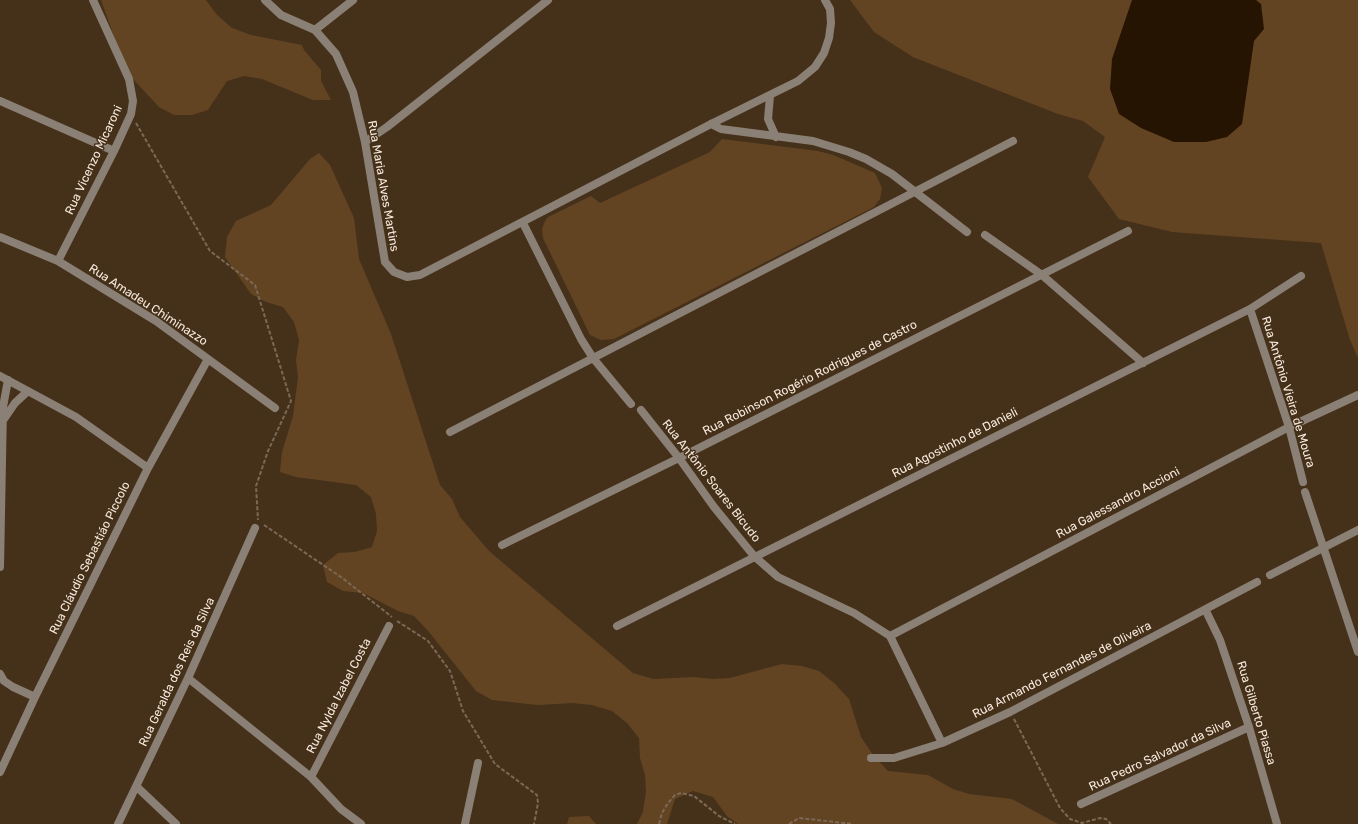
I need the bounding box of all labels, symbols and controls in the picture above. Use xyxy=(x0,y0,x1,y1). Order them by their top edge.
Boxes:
street label: Rua Vicenzo Micaroni xyxy=(62,103,126,217)
street label: Rua Maria Alves Martins xyxy=(364,119,402,253)
street label: Rua Amadeu Chiminazzo xyxy=(86,261,210,349)
street label: Rua Antônio Vieira de Moura xyxy=(1258,315,1318,469)
street label: Rua Robinson Rogério Rodrigues de Castro xyxy=(700,317,920,439)
street label: Rua Agostinho de Danieli xyxy=(890,405,1020,481)
street label: Rua Antônio Soares Bicudo xyxy=(659,417,763,545)
street label: Rua Galessandro Accioni xyxy=(1054,464,1182,542)
street label: Rua Cláudio Sebastiáo Piccolo xyxy=(47,479,133,637)
street label: Rua Geralda dos Reis da Silva xyxy=(136,595,218,749)
street label: Rua Armando Fernandes de Oliveira xyxy=(970,618,1154,722)
street label: Rua Nylda Izabel Costa xyxy=(304,636,374,756)
street label: Rua Gilberto Piassa xyxy=(1233,659,1279,767)
street label: Rua Pedro Salvador da Silva xyxy=(1087,716,1233,794)

